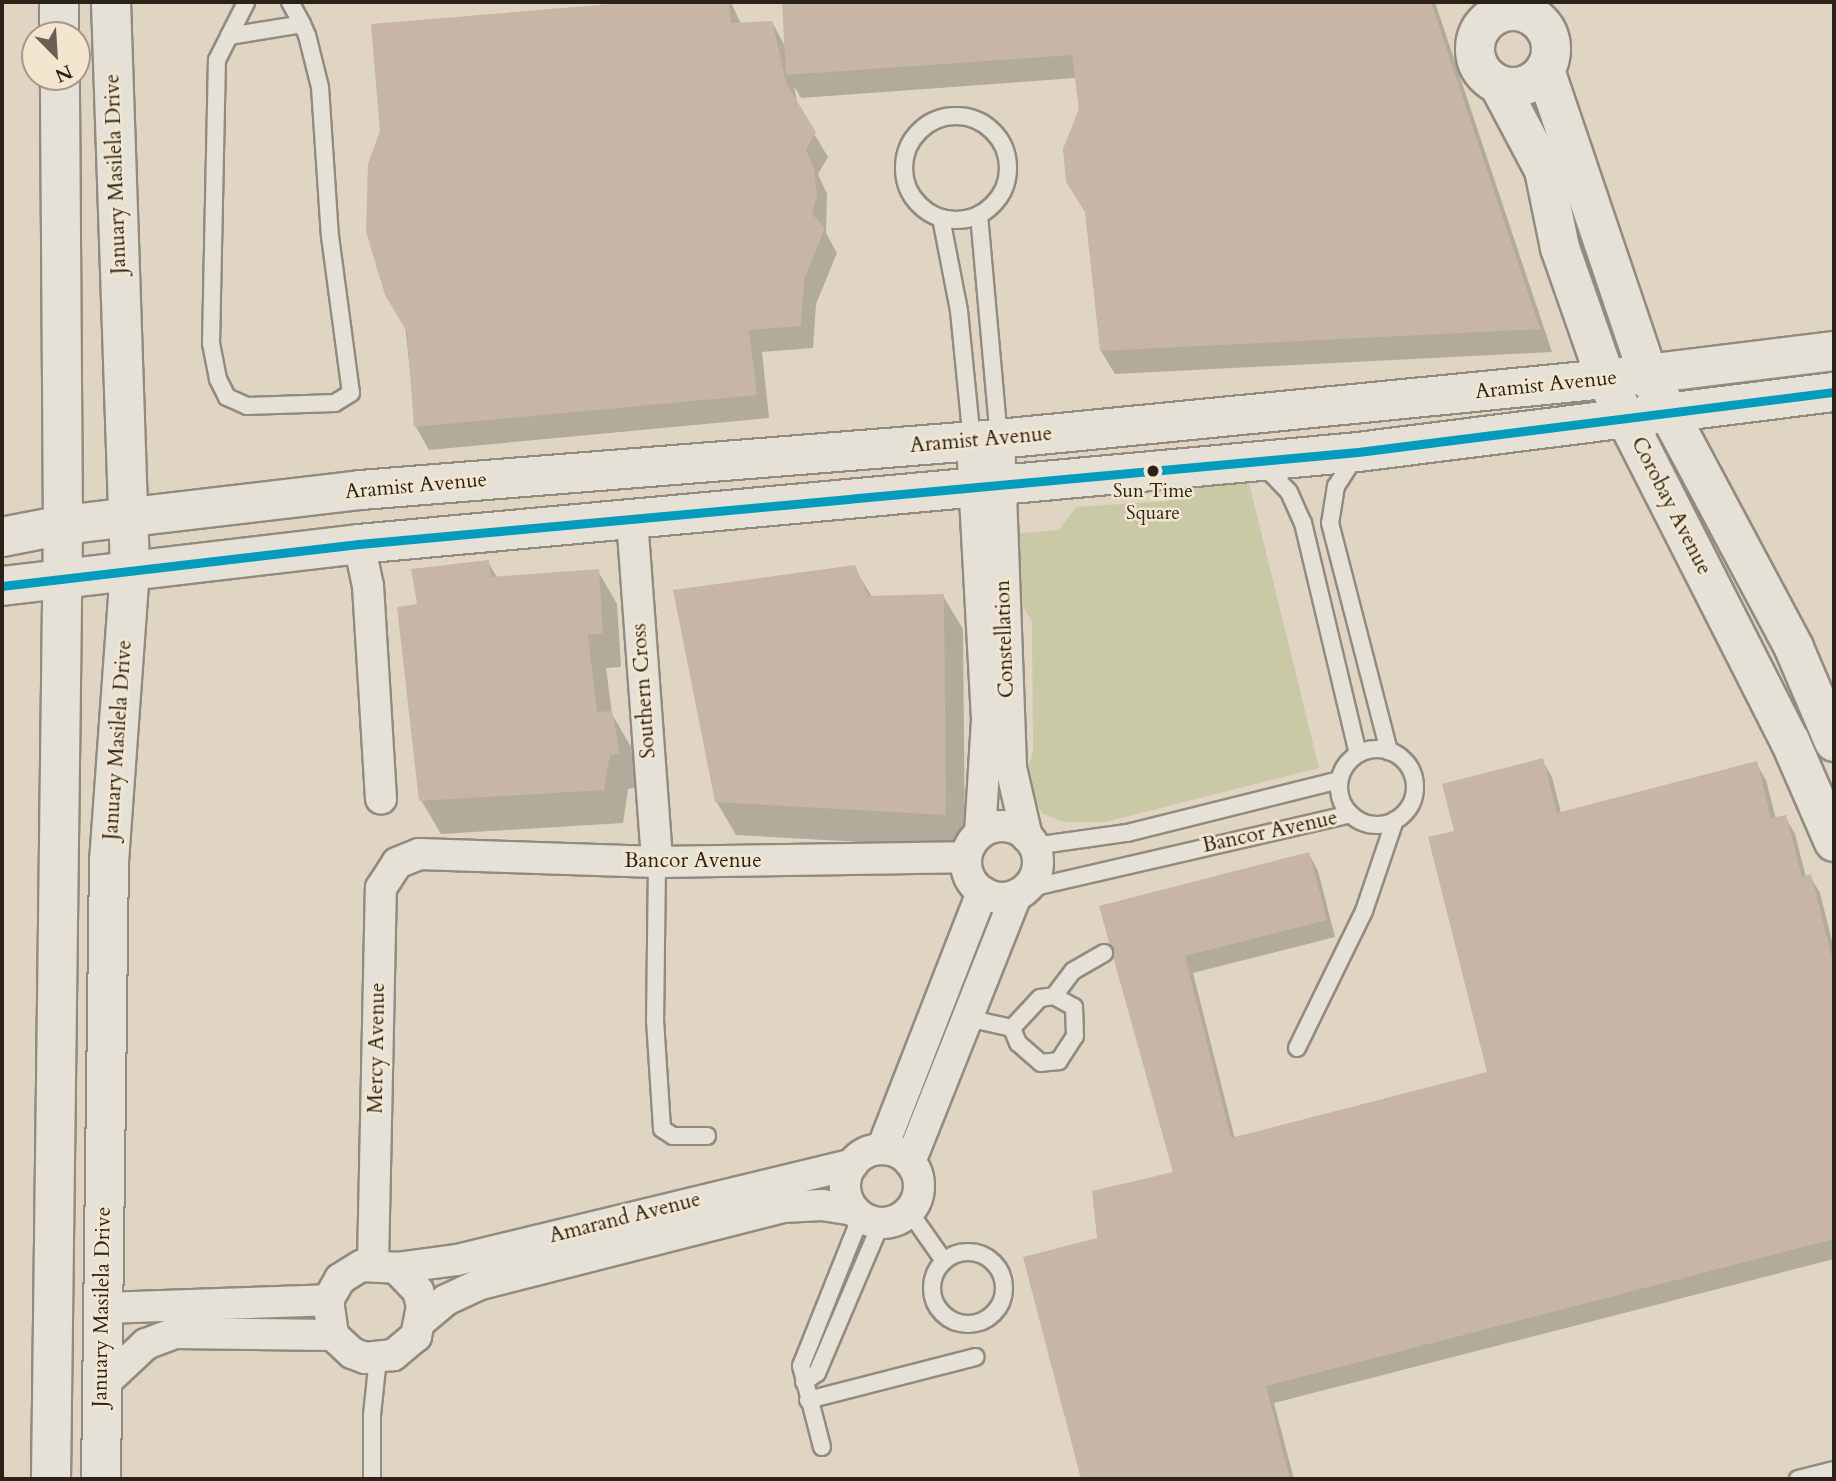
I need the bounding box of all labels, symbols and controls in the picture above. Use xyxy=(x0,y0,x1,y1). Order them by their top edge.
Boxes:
north arrow xyxy=(21,21,91,91)
text: N xyxy=(51,58,77,89)
street label: January Masilela Drive xyxy=(100,73,132,275)
street label: Aramist Avenue xyxy=(1474,365,1618,405)
street label: Aramist Avenue xyxy=(909,421,1053,459)
street label: Corobay Avenue xyxy=(1625,433,1717,579)
marker: Sun Time Square xyxy=(1146,464,1160,478)
street label: Aramist Avenue xyxy=(344,467,488,505)
place label: Sun Time Square xyxy=(1113,481,1193,525)
street label: Constellation xyxy=(990,580,1020,698)
street label: Southern Cross xyxy=(627,623,661,759)
street label: January Masilela Drive xyxy=(98,639,138,841)
street label: Bancor Avenue xyxy=(1200,805,1340,859)
street label: Bancor Avenue xyxy=(624,848,762,874)
street label: Mercy Avenue xyxy=(363,982,391,1114)
street label: Amarand Avenue xyxy=(547,1187,703,1249)
street label: January Masilela Drive xyxy=(88,1206,116,1408)

